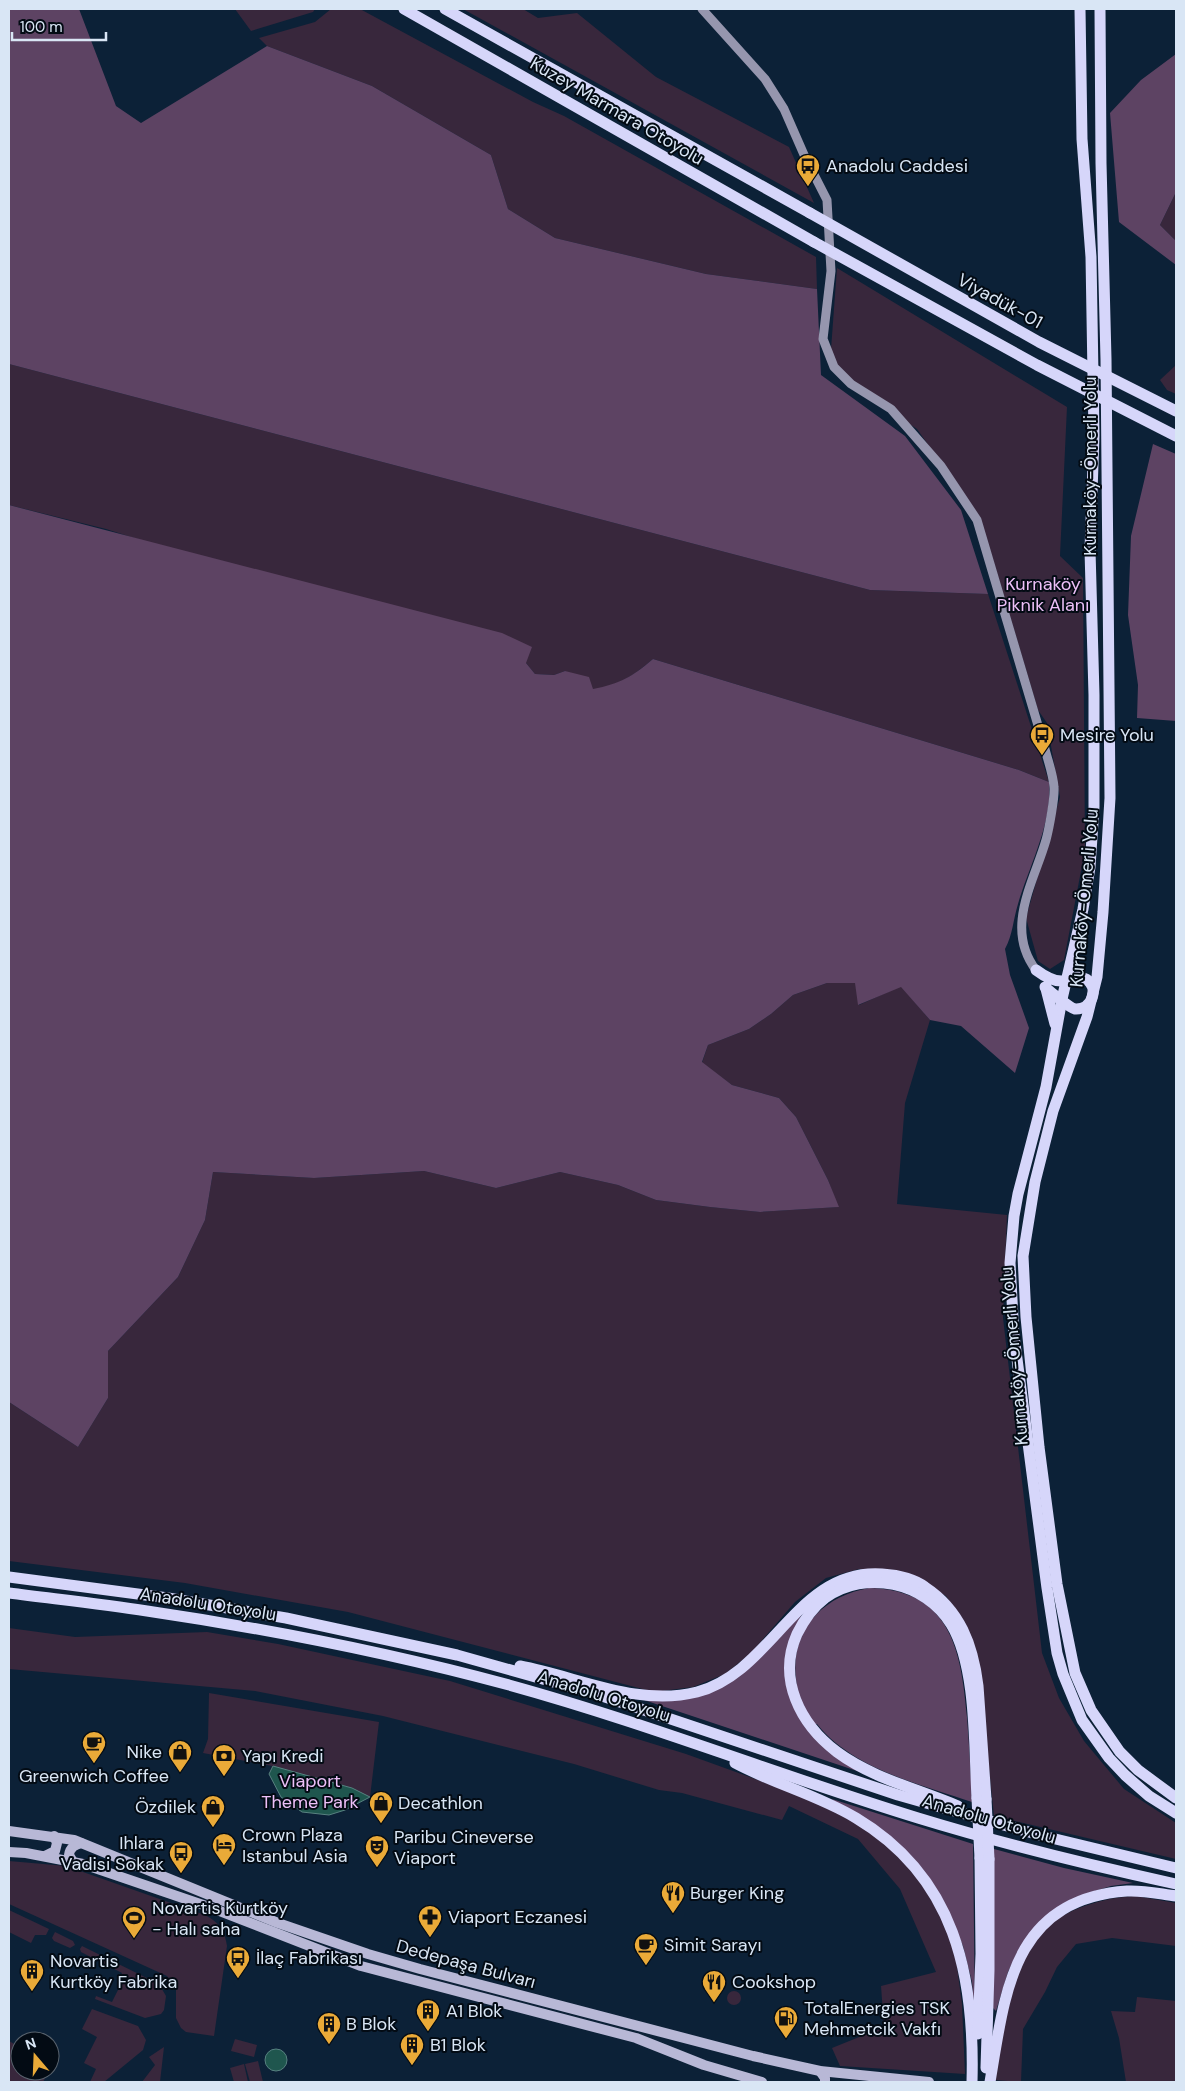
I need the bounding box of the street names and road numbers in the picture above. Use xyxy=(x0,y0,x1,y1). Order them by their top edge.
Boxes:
street label: Kuzey Marmara Otoyolu xyxy=(526,51,708,171)
street label: Viyadük-01 xyxy=(953,268,1047,334)
street label: Kurnaköy-Ömerli Yolu xyxy=(1078,376,1102,556)
street label: Kurnaköy-Ömerli Yolu xyxy=(1064,808,1104,988)
street label: Kurnaköy-Ömerli Yolu xyxy=(994,1266,1034,1446)
street label: Anadolu Otoyolu xyxy=(138,1581,278,1627)
street label: Anadolu Otoyolu xyxy=(534,1664,674,1728)
street label: Anadolu Otoyolu xyxy=(919,1788,1059,1850)
street label: Dedepaşa Bulvarı xyxy=(394,1934,538,1994)

